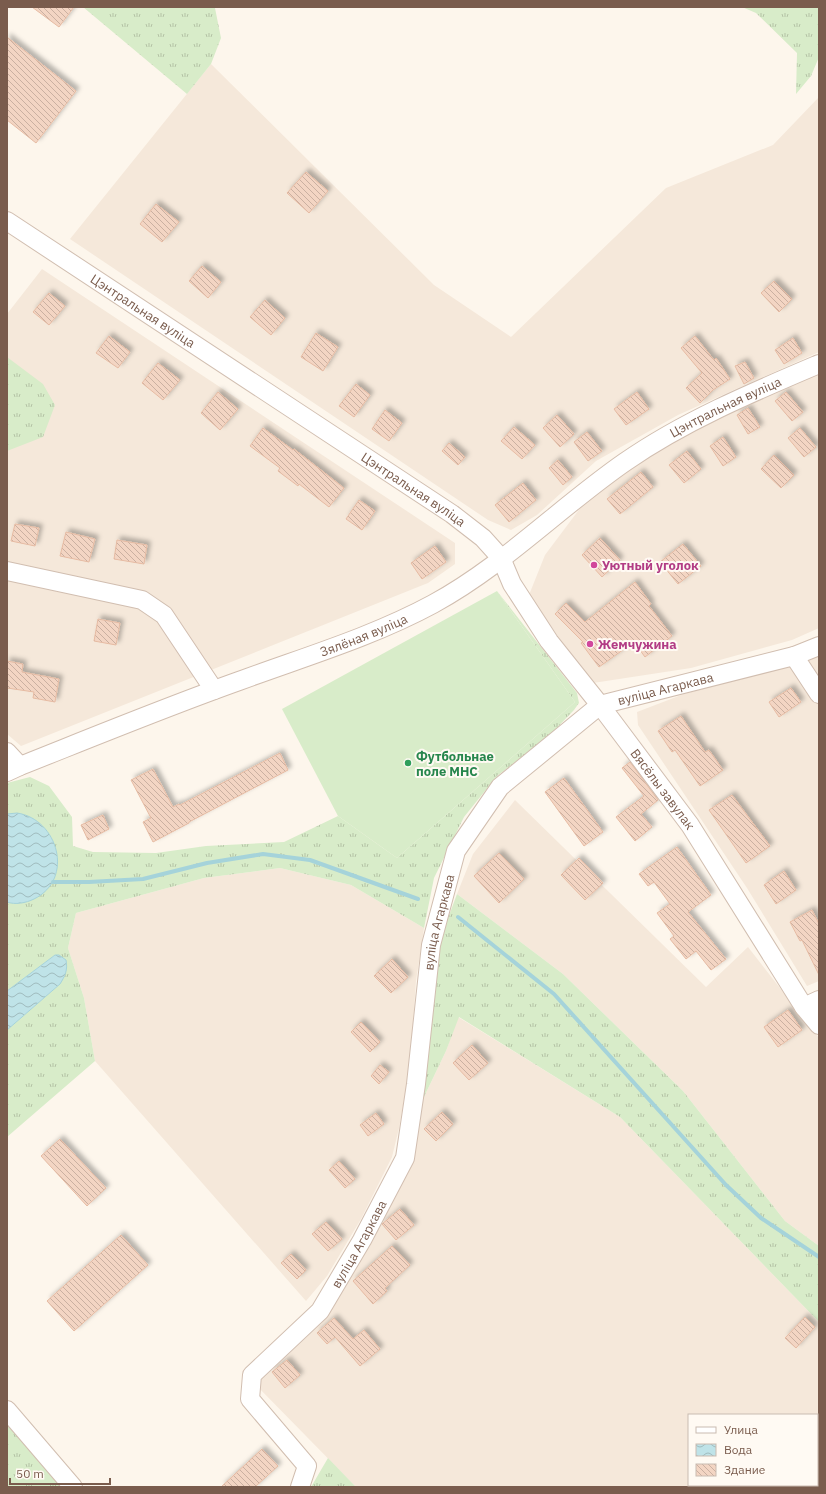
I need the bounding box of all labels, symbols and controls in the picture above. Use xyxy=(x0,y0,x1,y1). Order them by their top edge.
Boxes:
street label: Цэнтральная вуліца xyxy=(87,270,199,352)
street label: Цэнтральная вуліца xyxy=(667,373,784,441)
street label: Цэнтральная вуліца xyxy=(358,449,469,531)
place label: Уютный уголок xyxy=(602,557,699,574)
marker: Уютный уголок xyxy=(589,560,599,570)
street label: Зялёная вуліца xyxy=(318,610,410,661)
place label: Жемчужина xyxy=(598,636,677,653)
marker: Жемчужина xyxy=(585,639,595,649)
street label: вуліца Агаркава xyxy=(616,669,715,709)
street label: Вясёлы завулак xyxy=(627,745,699,833)
place label: Футбольнае поле МНС xyxy=(416,748,494,780)
marker: Футбольнае поле МНС xyxy=(403,758,413,768)
street label: вуліца Агаркава xyxy=(420,872,458,971)
street label: вуліца Агаркава xyxy=(328,1197,390,1291)
legend xyxy=(688,1414,818,1486)
text: Улица xyxy=(724,1422,758,1437)
text: Вода xyxy=(724,1442,753,1457)
scale bar xyxy=(10,1460,110,1486)
text: Здание xyxy=(724,1462,766,1477)
text: 50 m xyxy=(16,1466,44,1481)

